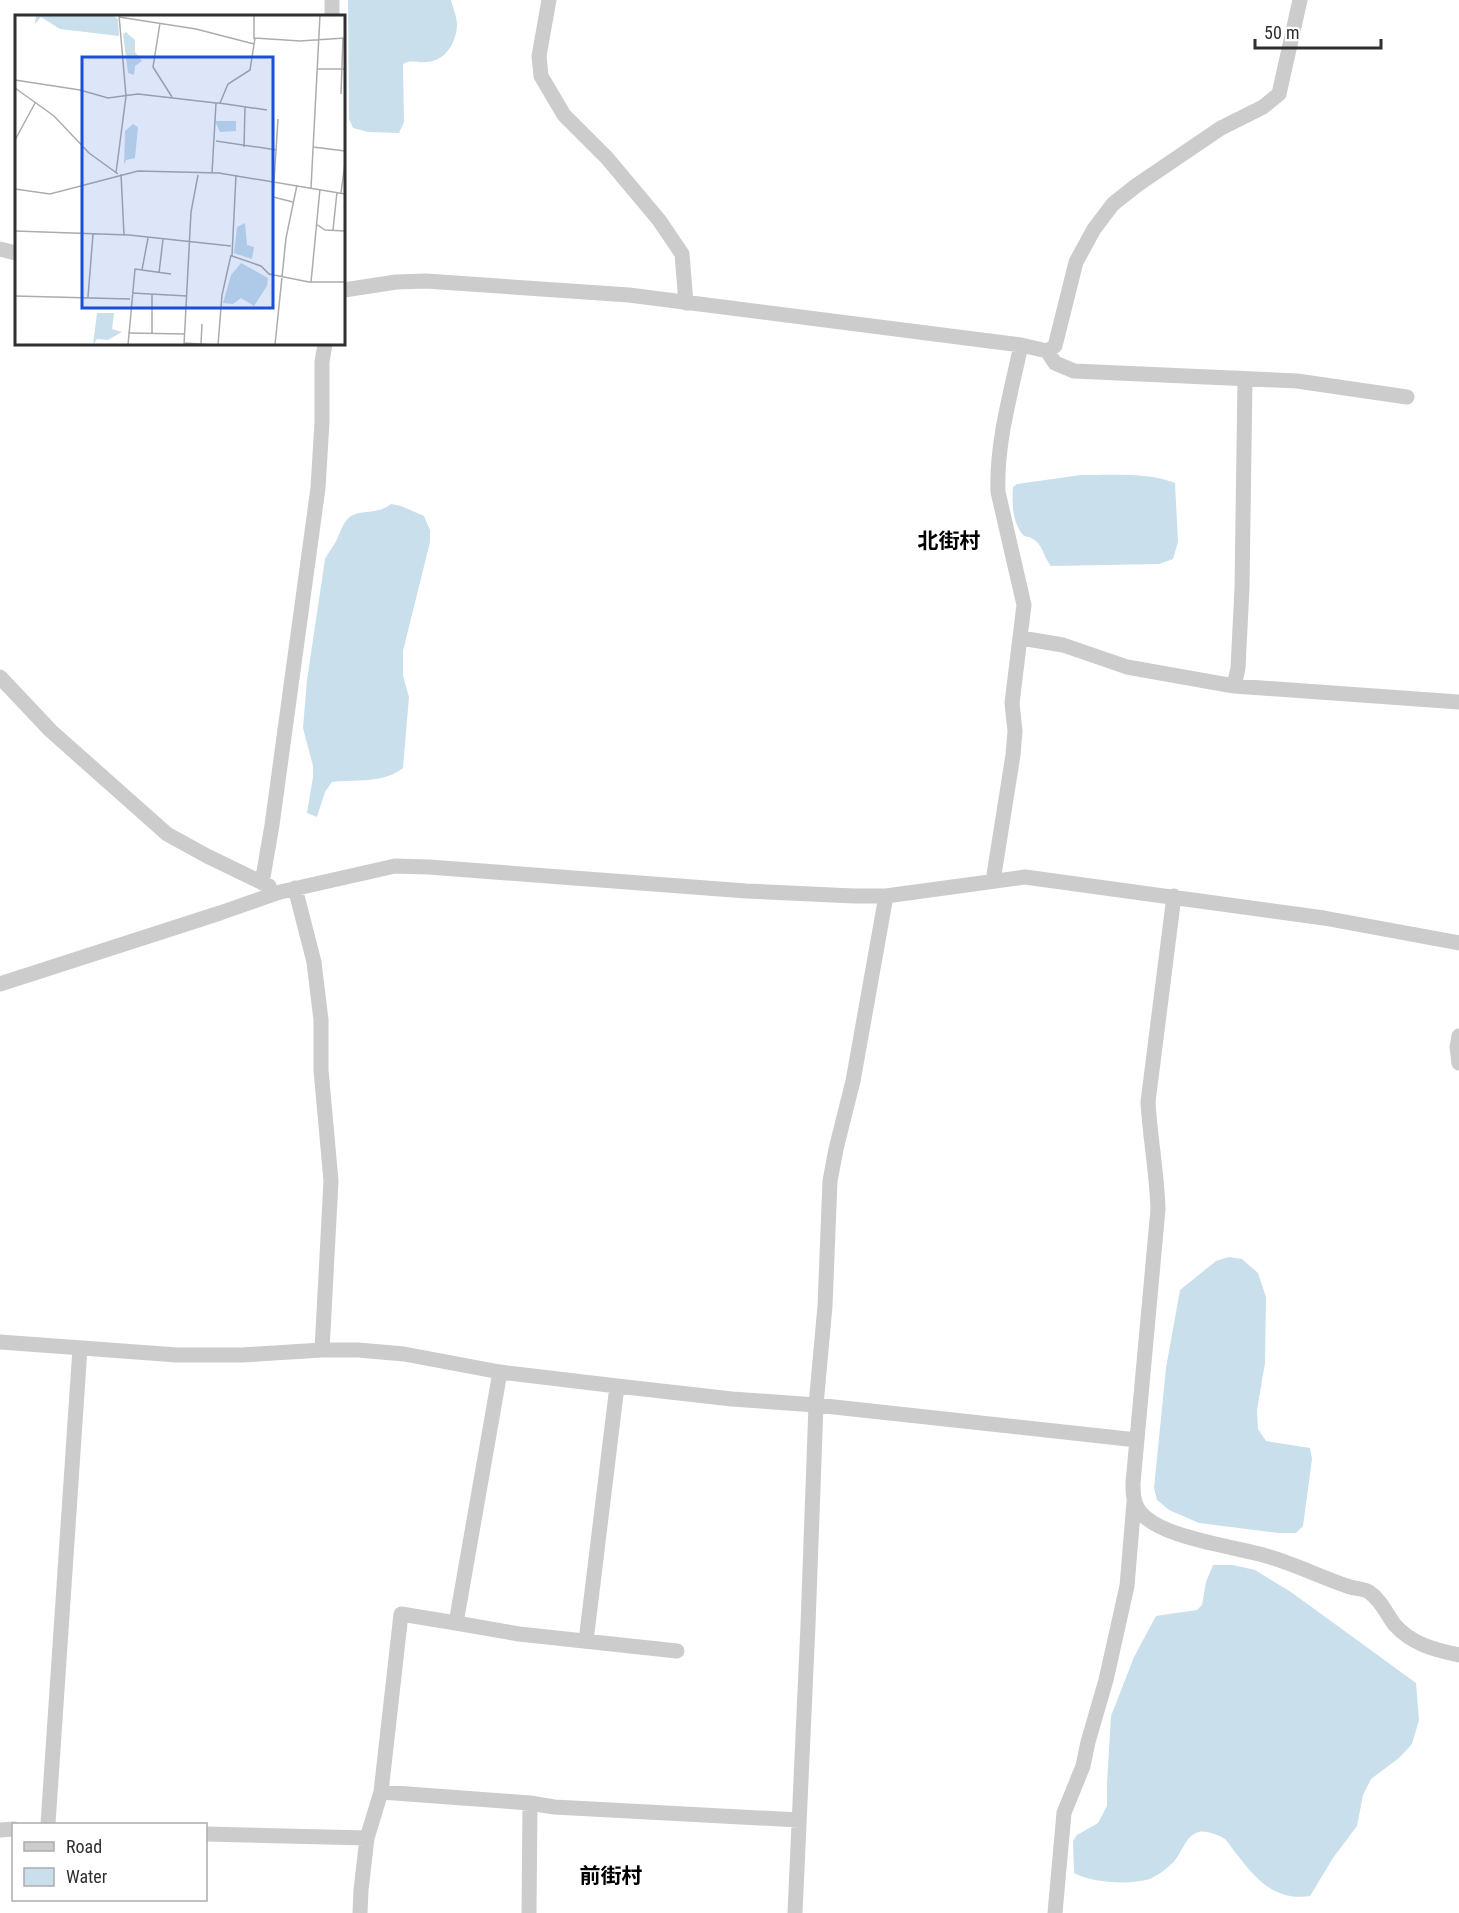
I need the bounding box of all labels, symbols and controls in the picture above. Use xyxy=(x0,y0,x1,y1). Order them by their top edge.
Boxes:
scale bar xyxy=(1255,12,1381,50)
inset map xyxy=(15,15,345,345)
text: 50 m xyxy=(1264,22,1299,43)
district label: 北街村 xyxy=(918,529,981,553)
legend xyxy=(12,1823,207,1901)
text: Road xyxy=(66,1836,102,1857)
district label: 前街村 xyxy=(580,1864,643,1888)
text: Water xyxy=(66,1866,108,1887)

